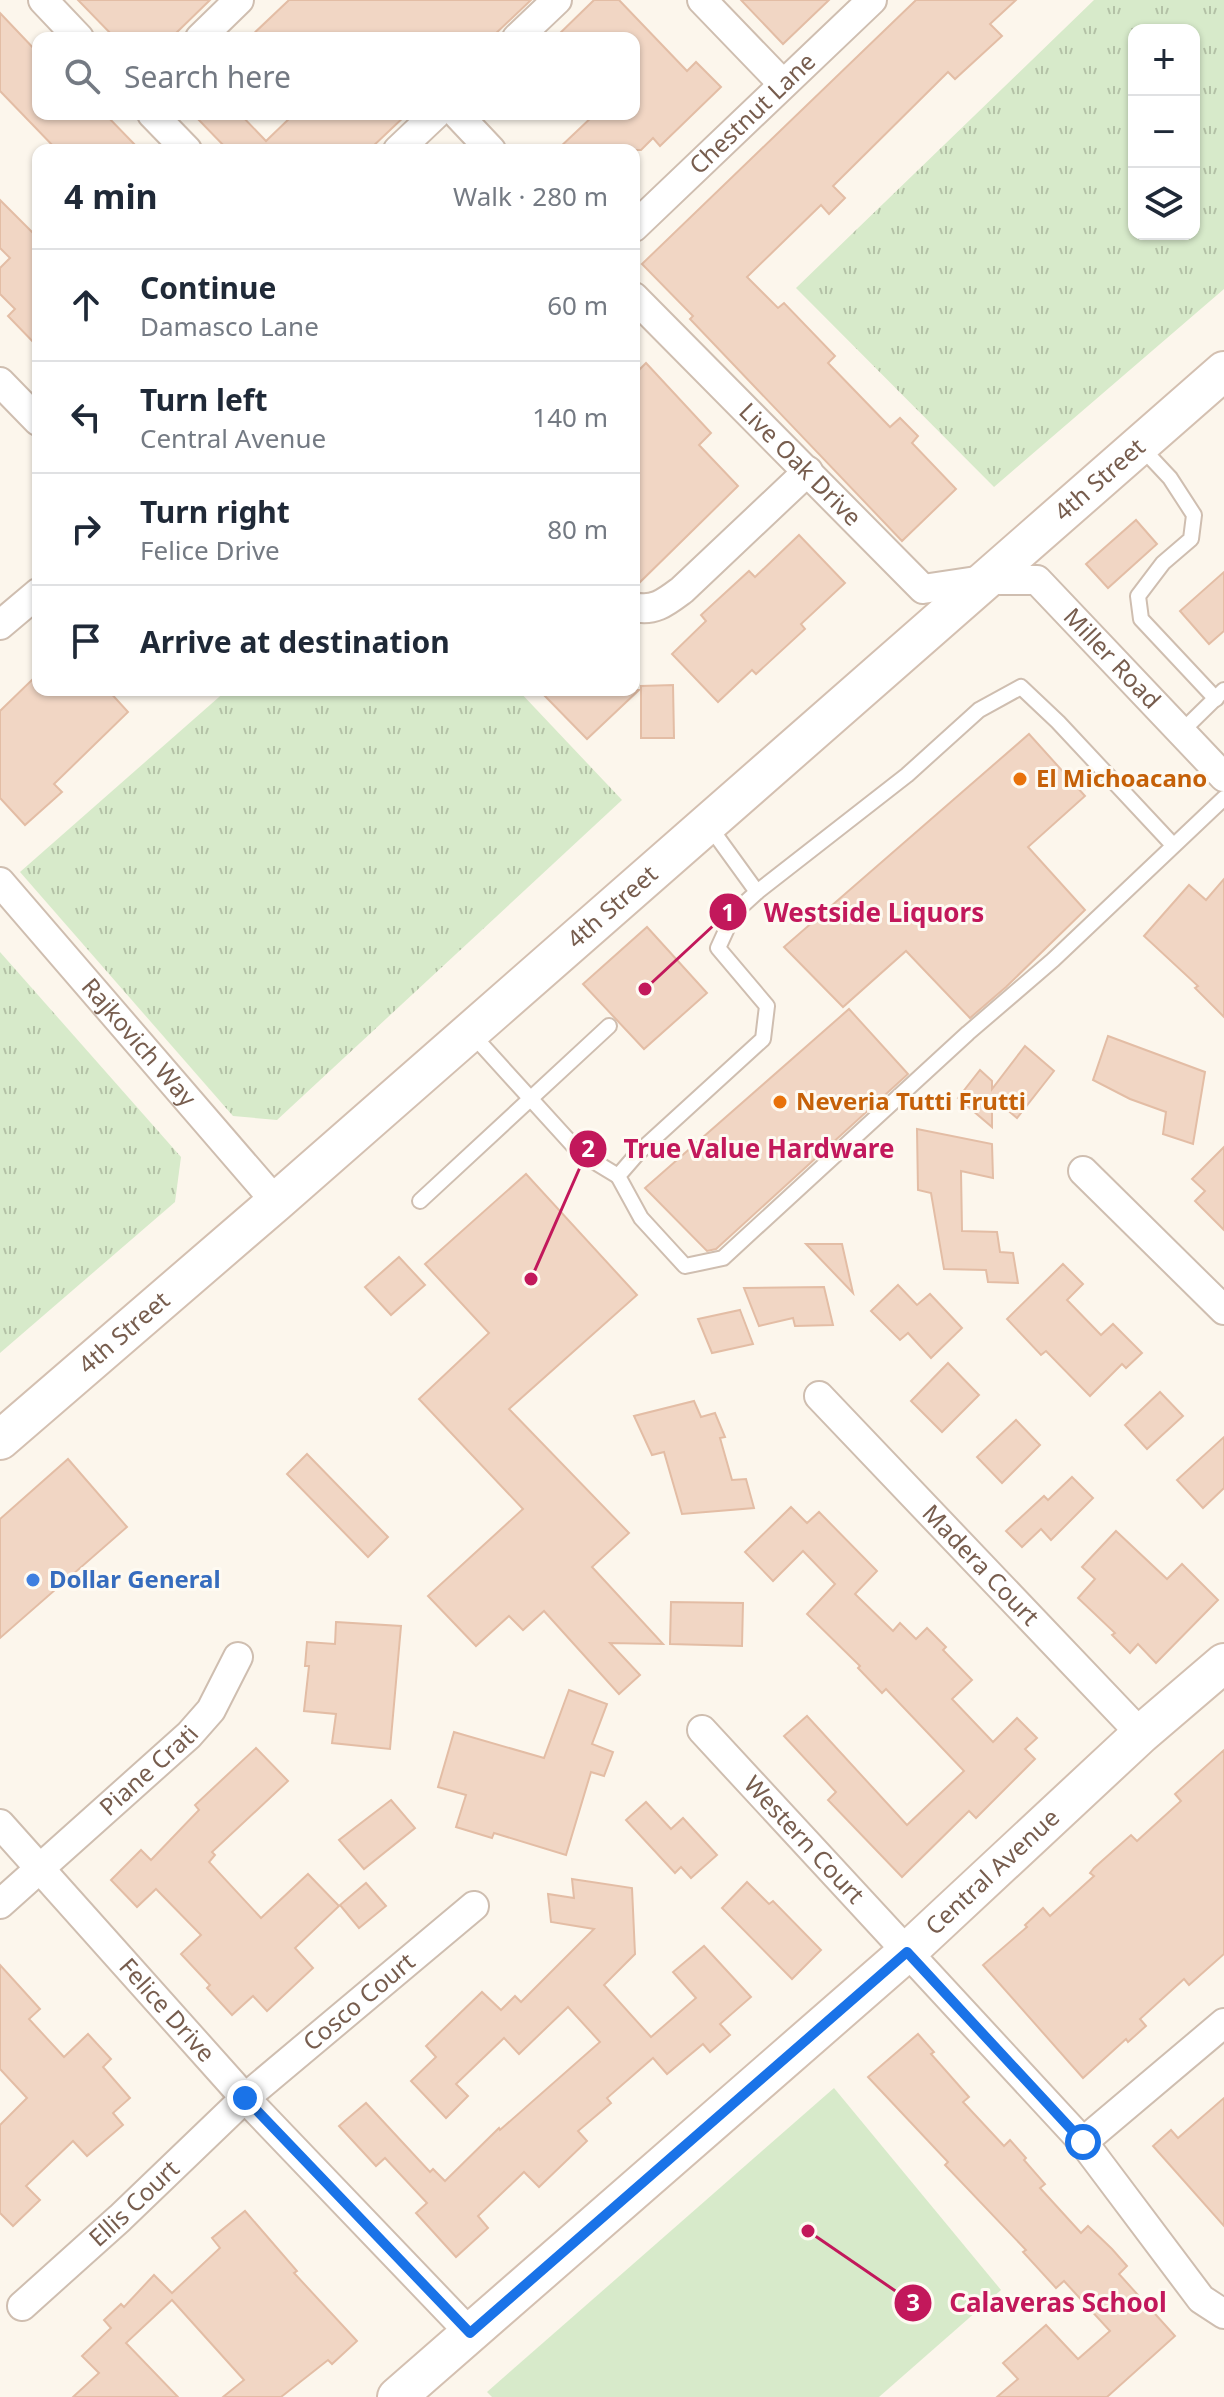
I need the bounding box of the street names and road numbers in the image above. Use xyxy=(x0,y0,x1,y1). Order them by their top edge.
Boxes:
street label: Chestnut Lane xyxy=(681,45,822,181)
street label: Live Oak Drive xyxy=(733,395,870,533)
street label: 4th Street xyxy=(1046,430,1152,528)
street label: Miller Road xyxy=(1057,600,1169,715)
street label: 4th Street xyxy=(559,857,664,955)
street label: Rajkovich Way xyxy=(75,970,205,1114)
street label: 4th Street xyxy=(71,1283,176,1380)
street label: Madera Court xyxy=(916,1497,1047,1632)
street label: Piane Crati xyxy=(92,1718,205,1822)
street label: Western Court xyxy=(737,1768,873,1910)
street label: Central Avenue xyxy=(918,1800,1066,1942)
street label: Cosco Court xyxy=(295,1944,421,2058)
street label: Felice Drive xyxy=(112,1950,223,2069)
street label: Ellis Court xyxy=(81,2152,186,2253)

